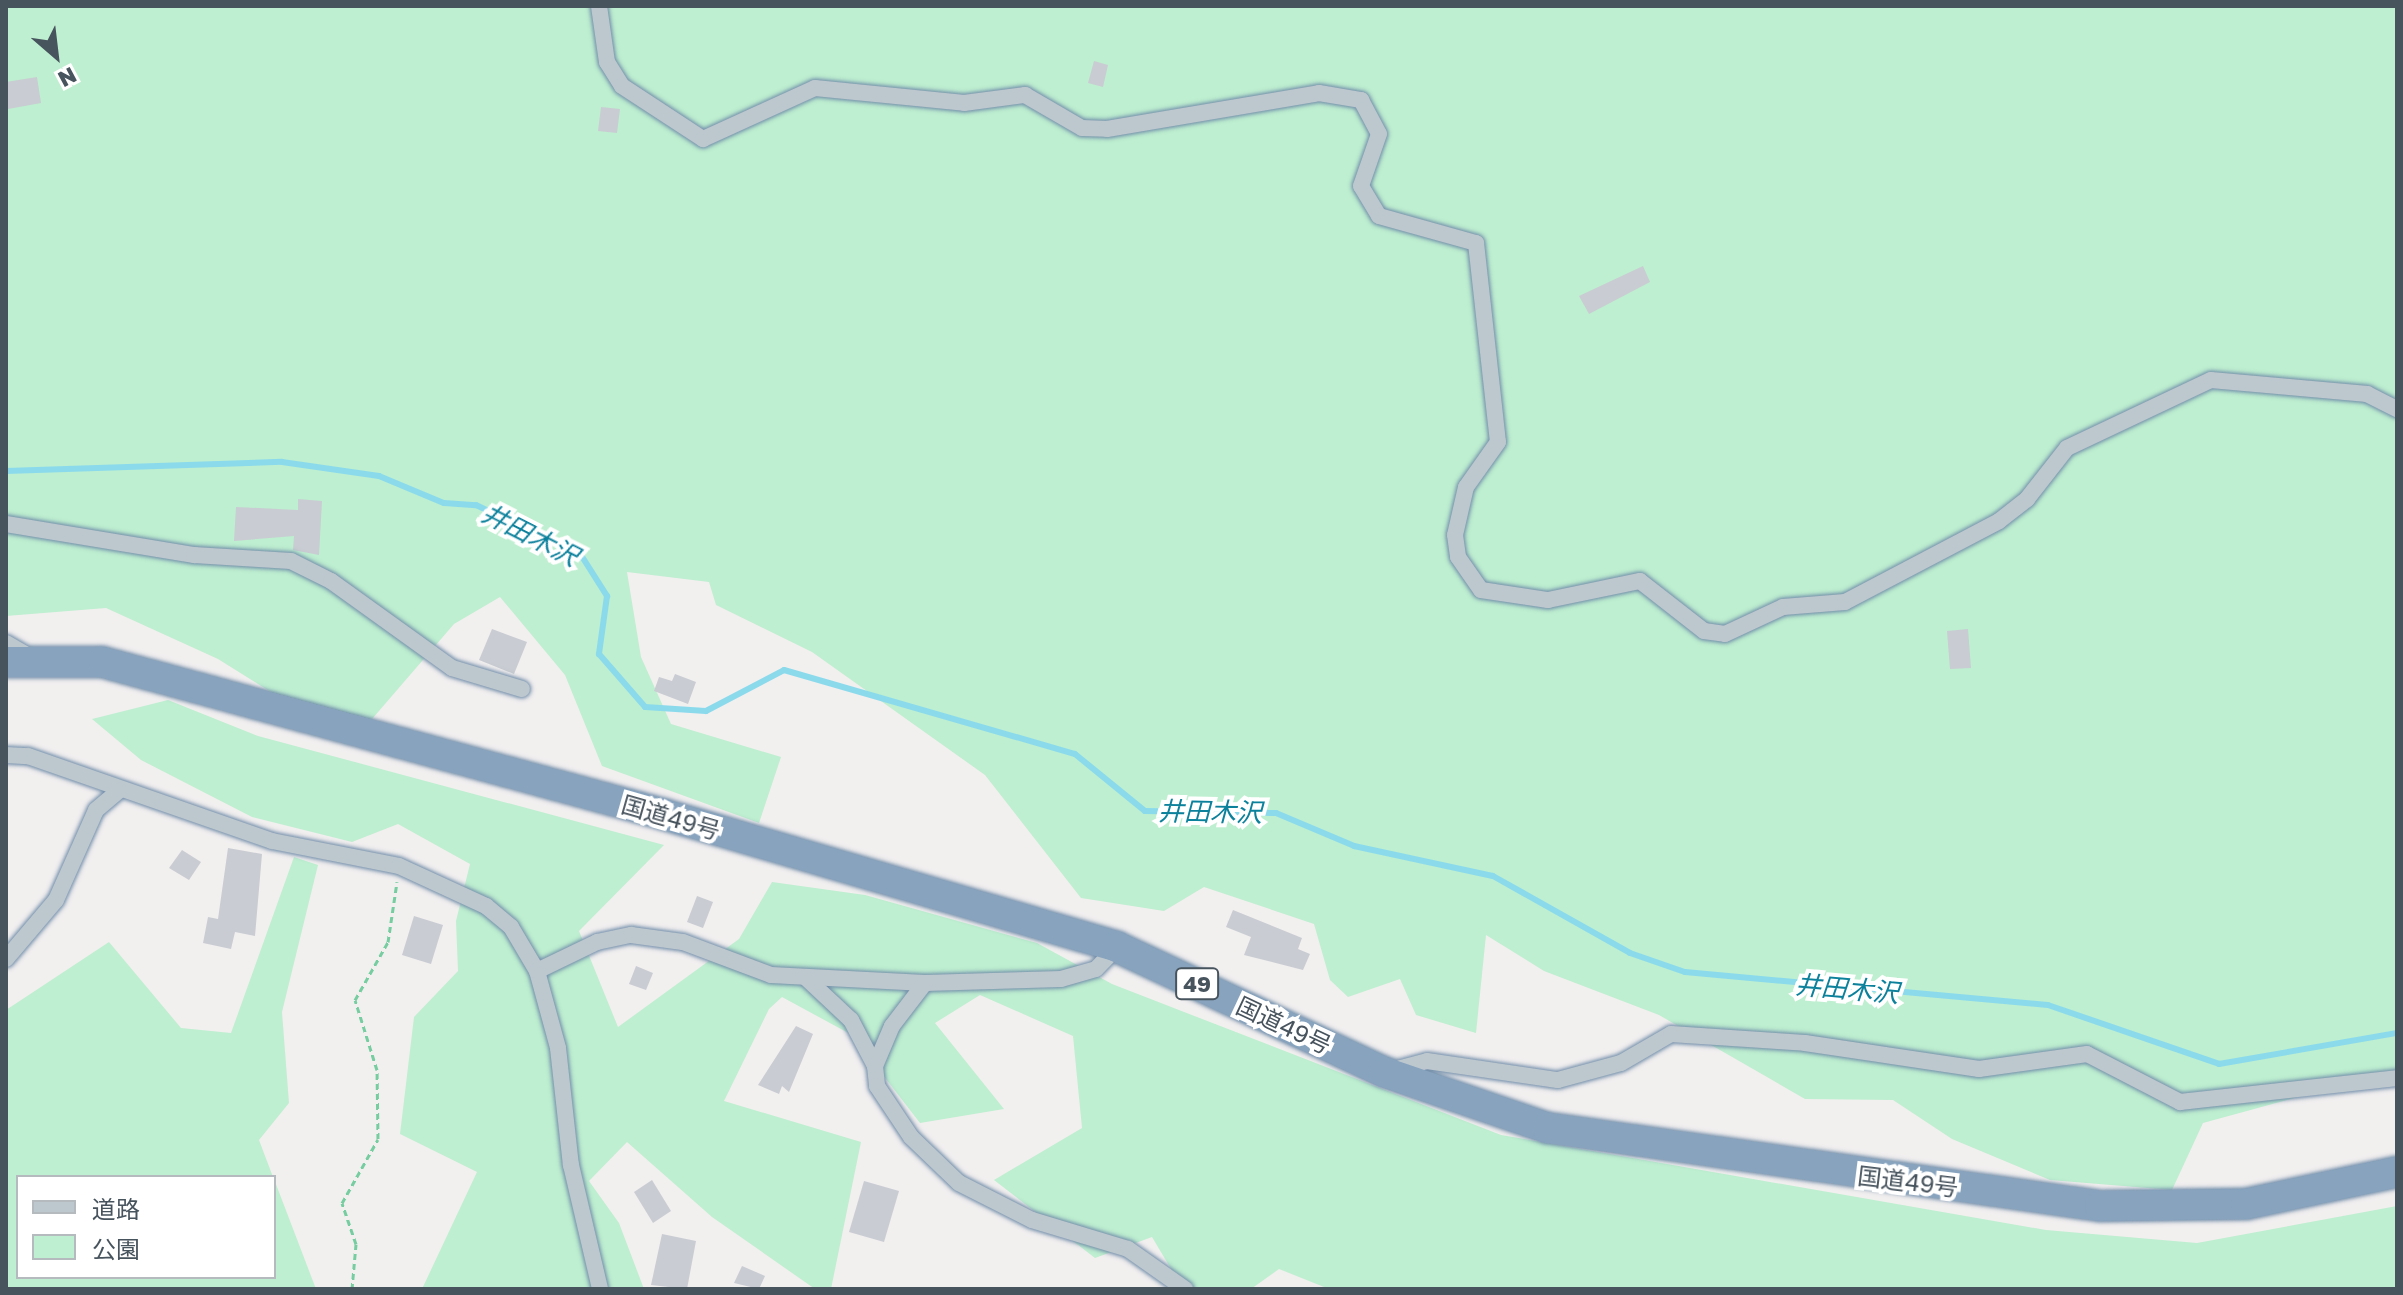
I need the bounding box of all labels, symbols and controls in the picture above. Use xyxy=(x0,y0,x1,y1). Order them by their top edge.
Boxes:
north arrow xyxy=(16,16,96,96)
text: N xyxy=(54,62,81,93)
water label: 井田木沢 xyxy=(477,497,583,573)
street label: 国道49号 xyxy=(618,789,724,845)
water label: 井田木沢 xyxy=(1158,795,1262,829)
road number: 49 xyxy=(1175,966,1219,1002)
water label: 井田木沢 xyxy=(1794,969,1900,1009)
street label: 国道49号 xyxy=(1232,991,1336,1059)
street label: 国道49号 xyxy=(1856,1161,1960,1201)
legend xyxy=(16,1175,276,1279)
text: 道路 xyxy=(92,1194,140,1223)
text: 公園 xyxy=(92,1234,140,1263)

